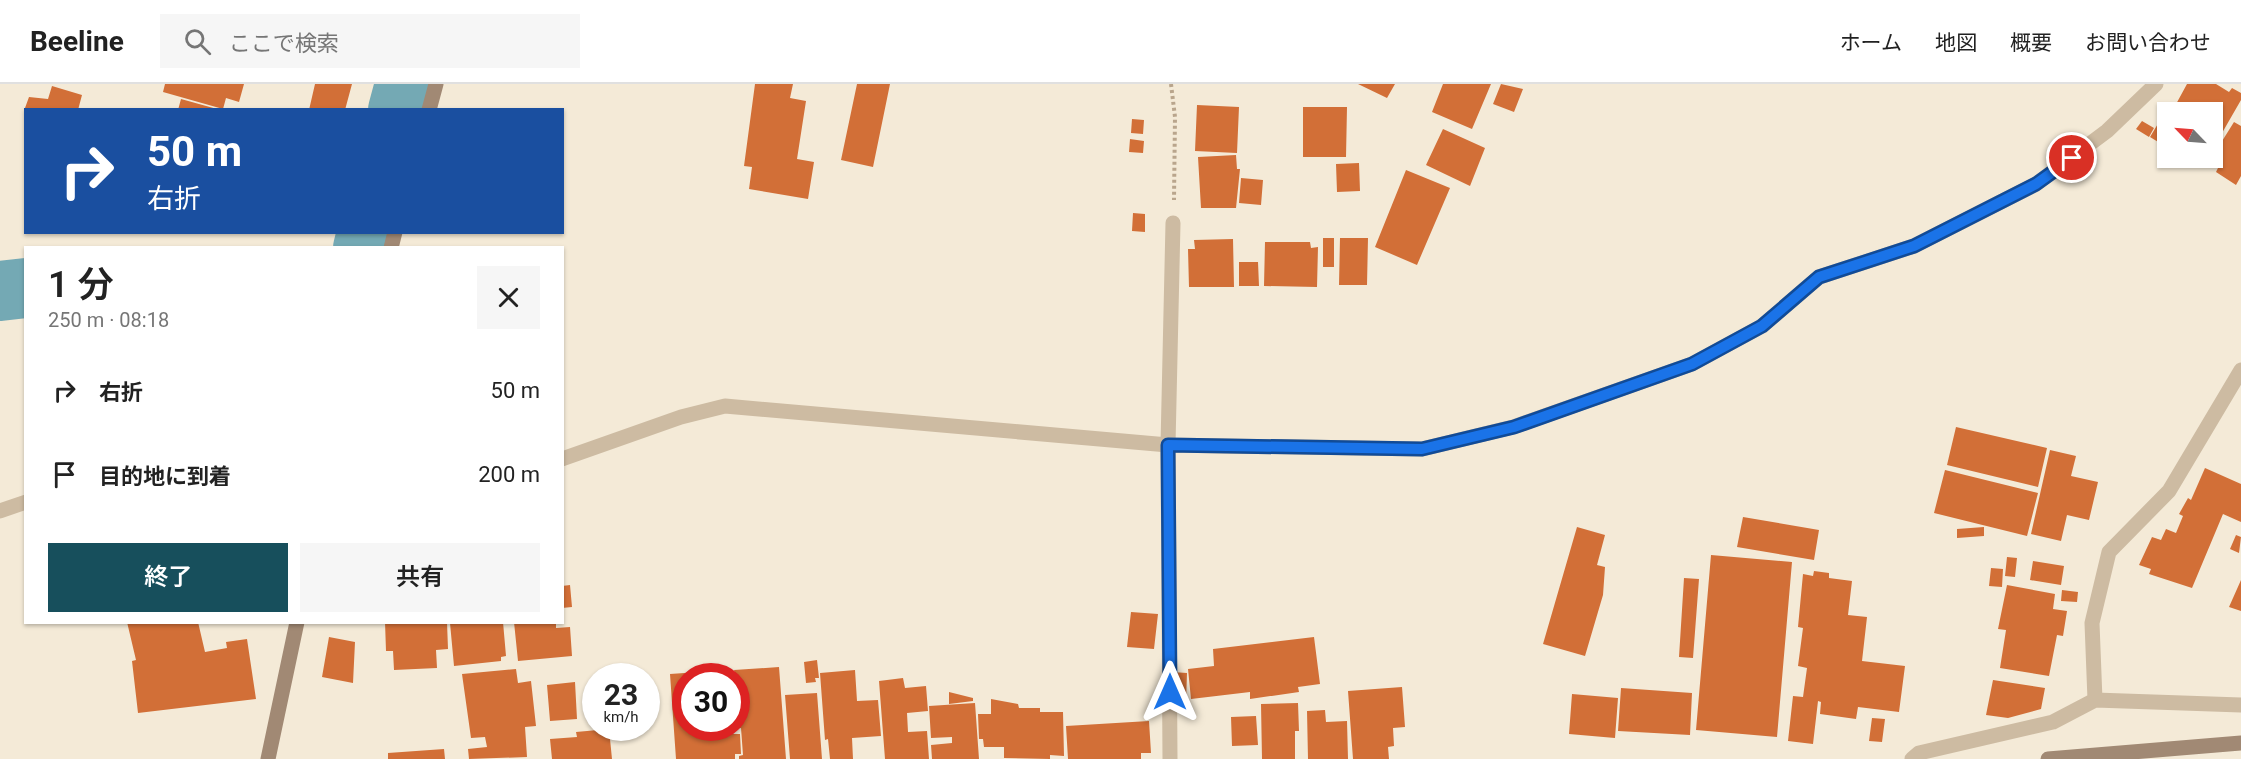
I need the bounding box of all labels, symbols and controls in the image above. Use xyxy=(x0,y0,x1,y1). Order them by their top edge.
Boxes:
search box xyxy=(160,14,580,68)
text: Beeline xyxy=(30,25,124,58)
icon: search xyxy=(181,25,214,58)
text: ここで検索 xyxy=(229,31,339,56)
text: ホーム xyxy=(1840,31,1902,55)
text: 地図 xyxy=(1935,31,1977,55)
text: 概要 xyxy=(2010,31,2052,55)
text: お問い合わせ xyxy=(2085,31,2211,55)
north arrow xyxy=(2157,102,2223,168)
map controls xyxy=(2157,102,2223,168)
text: 50 m xyxy=(147,127,242,176)
icon: right xyxy=(48,132,126,210)
pin xyxy=(2046,132,2097,183)
icon: arrive xyxy=(2055,141,2088,174)
text: 右折 xyxy=(147,183,201,215)
text: 1 分 xyxy=(48,264,114,306)
button: close xyxy=(477,266,540,329)
text: 250 m · 08:18 xyxy=(48,308,169,332)
icon: right xyxy=(48,374,81,407)
text: 50 m xyxy=(491,378,540,403)
text: 右折 xyxy=(99,380,143,405)
icon: arrive xyxy=(48,458,81,491)
text: 200 m xyxy=(478,462,540,487)
text: 目的地に到着 xyxy=(99,464,231,489)
button: 終了 xyxy=(48,543,288,612)
button: 共有 xyxy=(300,543,540,612)
position arrow xyxy=(1138,660,1202,724)
speed limit sign: 30 xyxy=(672,663,750,741)
text: 23 xyxy=(604,677,638,712)
text: km/h xyxy=(603,708,639,726)

